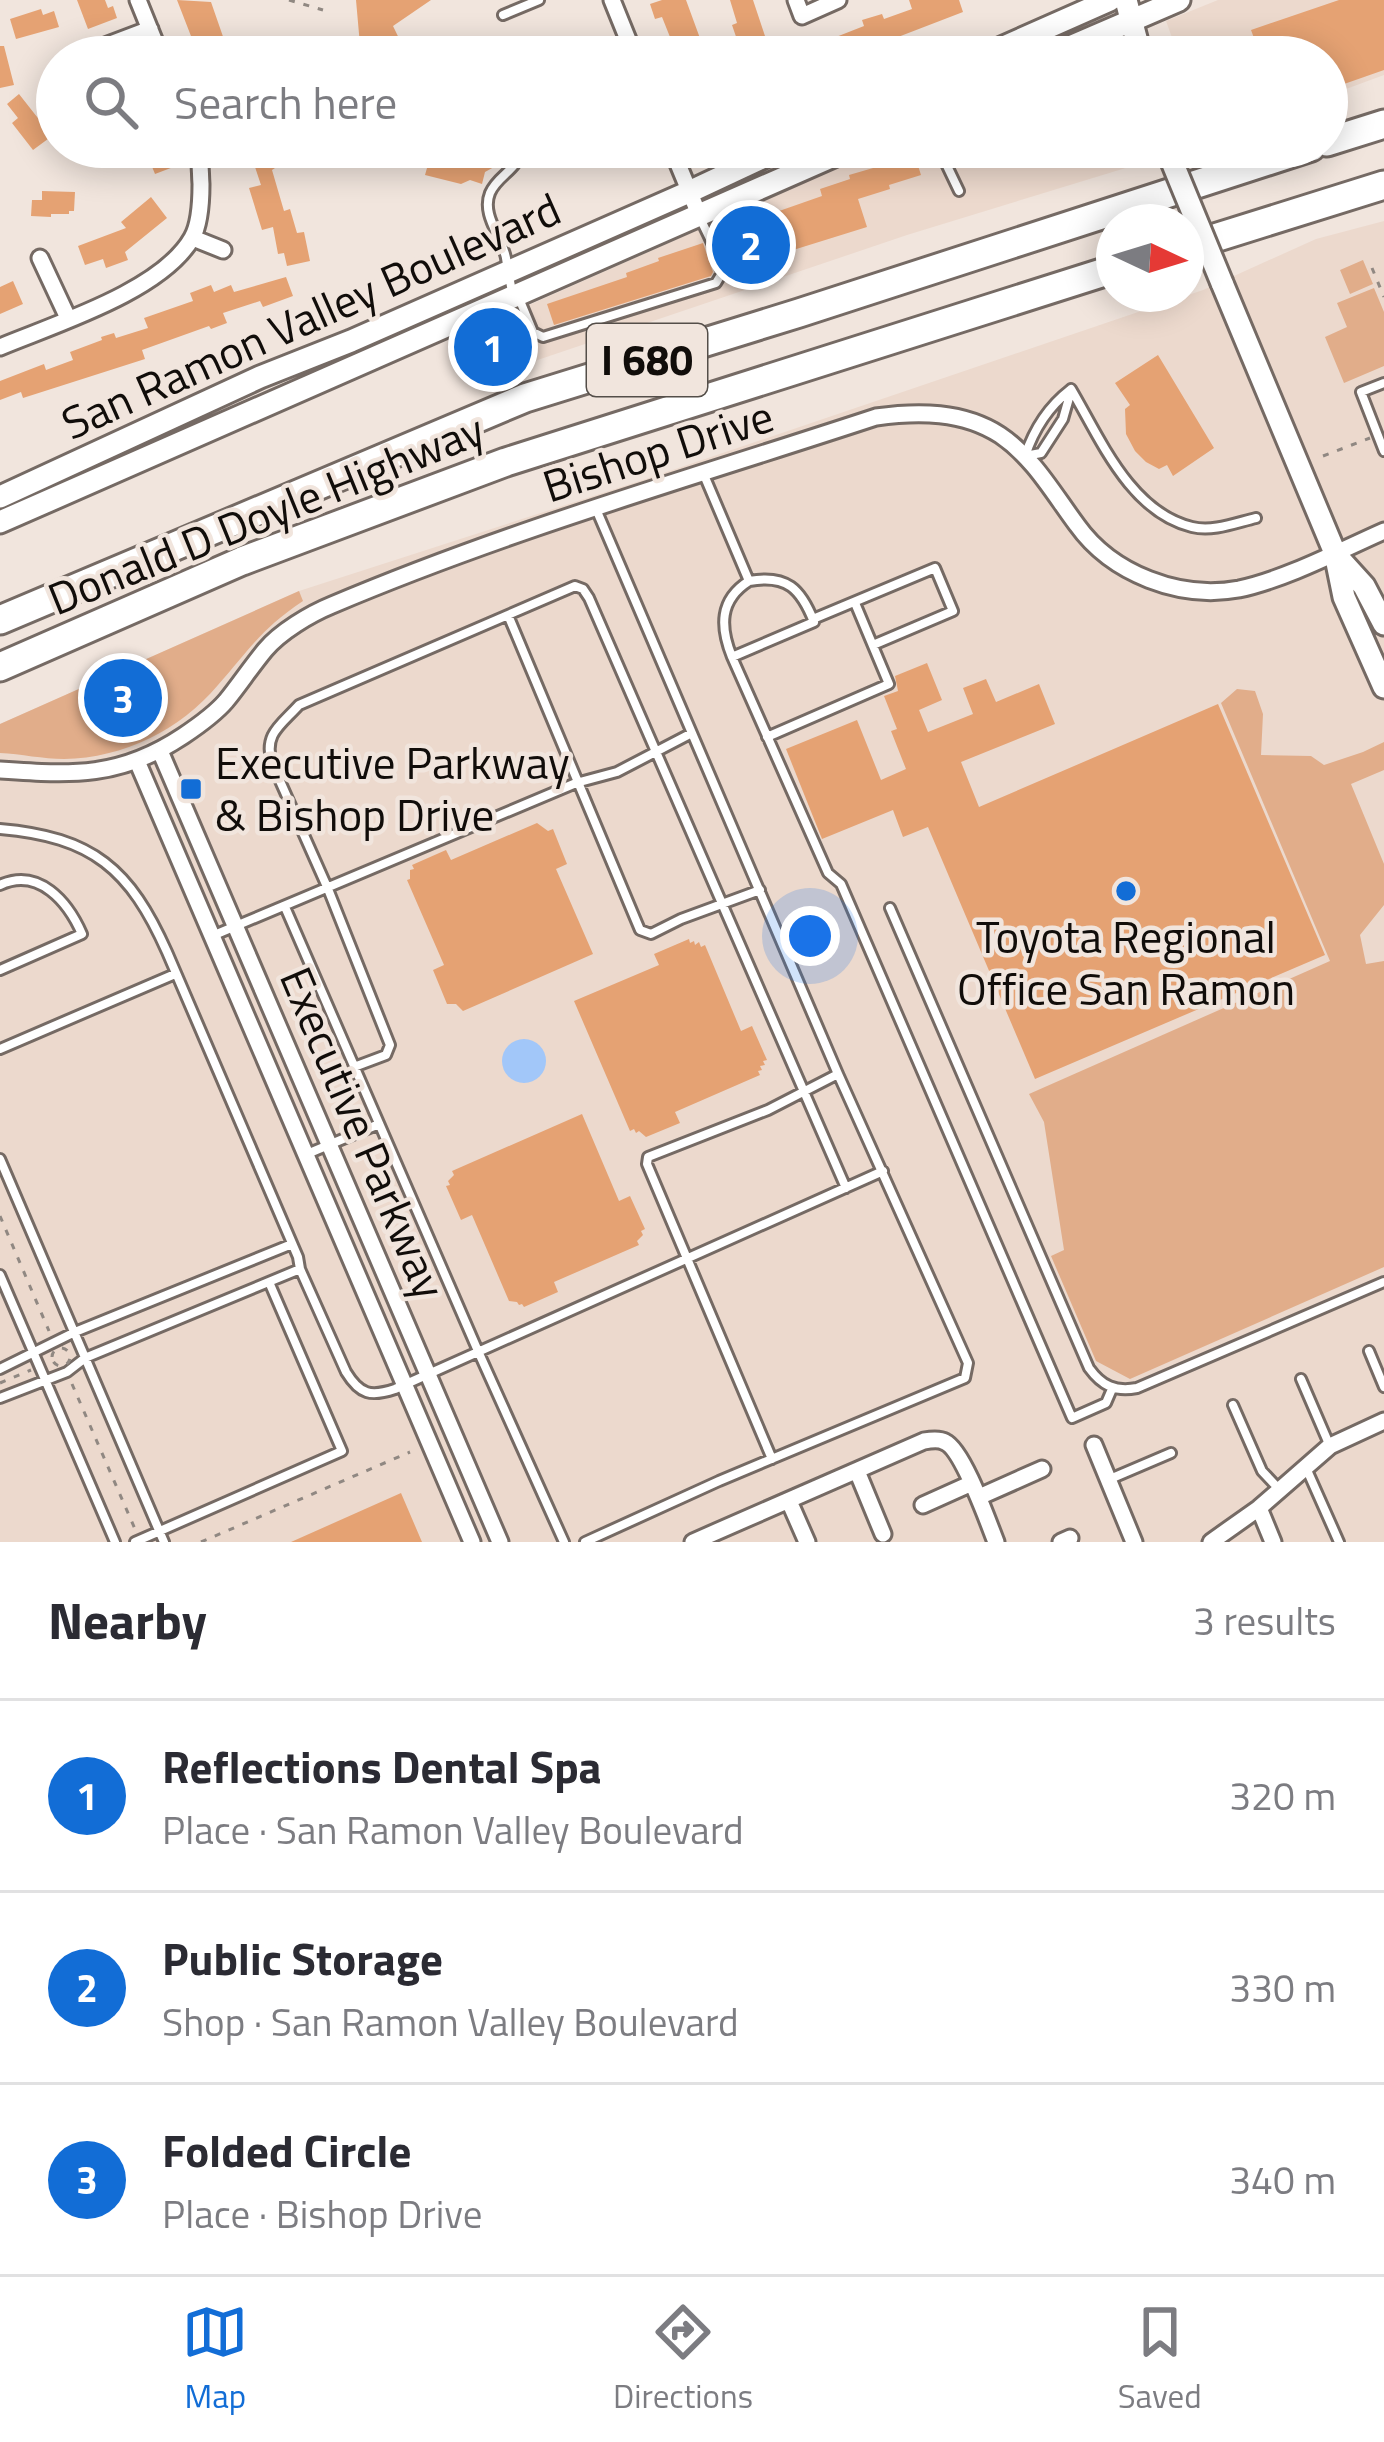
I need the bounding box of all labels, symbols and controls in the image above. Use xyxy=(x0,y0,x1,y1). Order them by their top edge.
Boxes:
search box xyxy=(36,36,1348,168)
text: Search here xyxy=(174,68,397,136)
icon: search xyxy=(78,69,144,135)
street label: San Ramon Valley Boulevard xyxy=(50,174,571,456)
pin: 2 xyxy=(712,200,790,290)
north arrow xyxy=(1096,204,1204,312)
pin: 1 xyxy=(454,302,532,392)
road number: I 680 xyxy=(587,324,707,396)
street label: Bishop Drive xyxy=(534,381,782,519)
street label: Donald D Doyle Highway xyxy=(37,394,494,632)
pin: 3 xyxy=(84,653,162,743)
place label: Executive Parkway & Bishop Drive xyxy=(215,728,570,848)
marker: Executive Parkway & Bishop Drive xyxy=(178,776,204,802)
marker: Toyota Regional Office San Ramon xyxy=(1113,878,1139,904)
place label: Toyota Regional Office San Ramon xyxy=(957,902,1295,1022)
your location xyxy=(780,906,840,966)
street label: Executive Parkway xyxy=(263,956,465,1309)
text: Nearby xyxy=(48,1581,207,1659)
text: 3 results xyxy=(1193,1591,1336,1650)
text: Reflections Dental Spa xyxy=(162,1732,602,1800)
text: 1 xyxy=(76,1766,98,1825)
text: 320 m xyxy=(1229,1766,1336,1825)
text: Place · San Ramon Valley Boulevard xyxy=(162,1800,744,1859)
text: Public Storage xyxy=(162,1924,443,1992)
text: 2 xyxy=(76,1958,98,2017)
text: 330 m xyxy=(1229,1958,1336,2017)
text: Shop · San Ramon Valley Boulevard xyxy=(162,1992,739,2051)
text: Folded Circle xyxy=(162,2116,411,2184)
text: 3 xyxy=(76,2150,98,2209)
text: 340 m xyxy=(1229,2150,1336,2209)
text: Place · Bishop Drive xyxy=(162,2184,482,2243)
tab: Map xyxy=(182,2299,248,2421)
tab: Directions xyxy=(613,2299,753,2421)
tab: Saved xyxy=(1118,2299,1202,2421)

